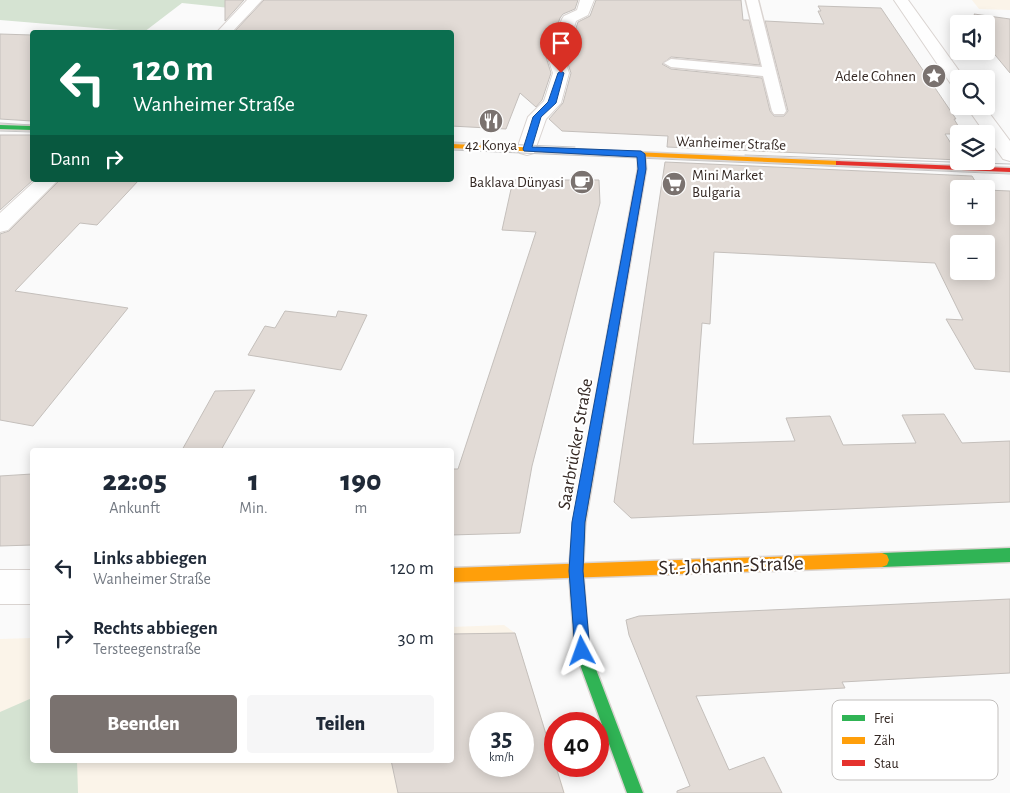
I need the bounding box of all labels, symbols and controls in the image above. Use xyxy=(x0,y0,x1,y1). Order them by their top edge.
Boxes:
map controls xyxy=(950,15,995,280)
button: sound xyxy=(950,15,995,60)
pin xyxy=(540,22,582,73)
icon: arrive xyxy=(547,29,575,57)
icon: left xyxy=(50,50,115,115)
text: 120 m xyxy=(133,52,214,87)
place icon: Adele Cohnen xyxy=(921,63,947,89)
place label: Adele Cohnen xyxy=(835,69,916,84)
button: search xyxy=(950,70,995,115)
text: Wanheimer Straße xyxy=(133,93,295,115)
restaurant icon: 42 Konya xyxy=(478,108,504,134)
button: layers xyxy=(950,125,995,170)
street label: Wanheimer Straße xyxy=(676,134,786,153)
place label: 42 Konya xyxy=(465,138,517,153)
icon: right xyxy=(100,145,128,173)
text: Dann xyxy=(50,150,90,169)
place label: Mini Market Bulgaria xyxy=(692,168,763,200)
cafe icon: Baklava Dünyasi xyxy=(569,169,595,195)
supermarket icon: Mini Market Bulgaria xyxy=(661,171,687,197)
place label: Baklava Dünyasi xyxy=(469,175,564,190)
button: + xyxy=(950,180,995,225)
button: − xyxy=(950,235,995,280)
street label: Saarbrücker Straße xyxy=(556,377,596,511)
text: 22:05 xyxy=(103,466,167,496)
text: 1 xyxy=(248,466,259,496)
text: 190 xyxy=(340,466,381,496)
text: Ankunft xyxy=(109,500,160,516)
text: Min. xyxy=(239,500,268,516)
text: m xyxy=(354,500,367,516)
text: Links abbiegen xyxy=(93,549,207,568)
street label: St.-Johann-Straße xyxy=(658,552,804,579)
icon: left xyxy=(50,554,78,582)
text: 120 m xyxy=(390,559,434,578)
text: Wanheimer Straße xyxy=(93,571,211,587)
text: Rechts abbiegen xyxy=(93,619,218,638)
icon: right xyxy=(50,624,78,652)
position arrow xyxy=(555,624,607,676)
text: 30 m xyxy=(398,629,434,648)
text: Tersteegenstraße xyxy=(93,641,201,657)
button: Beenden xyxy=(50,695,237,753)
button: Teilen xyxy=(247,695,434,753)
legend xyxy=(832,700,998,780)
speed limit sign: 40 xyxy=(544,712,609,777)
text: Frei xyxy=(874,712,894,726)
text: 35 xyxy=(491,726,512,751)
text: Zäh xyxy=(874,734,895,748)
text: km/h xyxy=(489,751,514,763)
text: Stau xyxy=(874,757,899,771)

